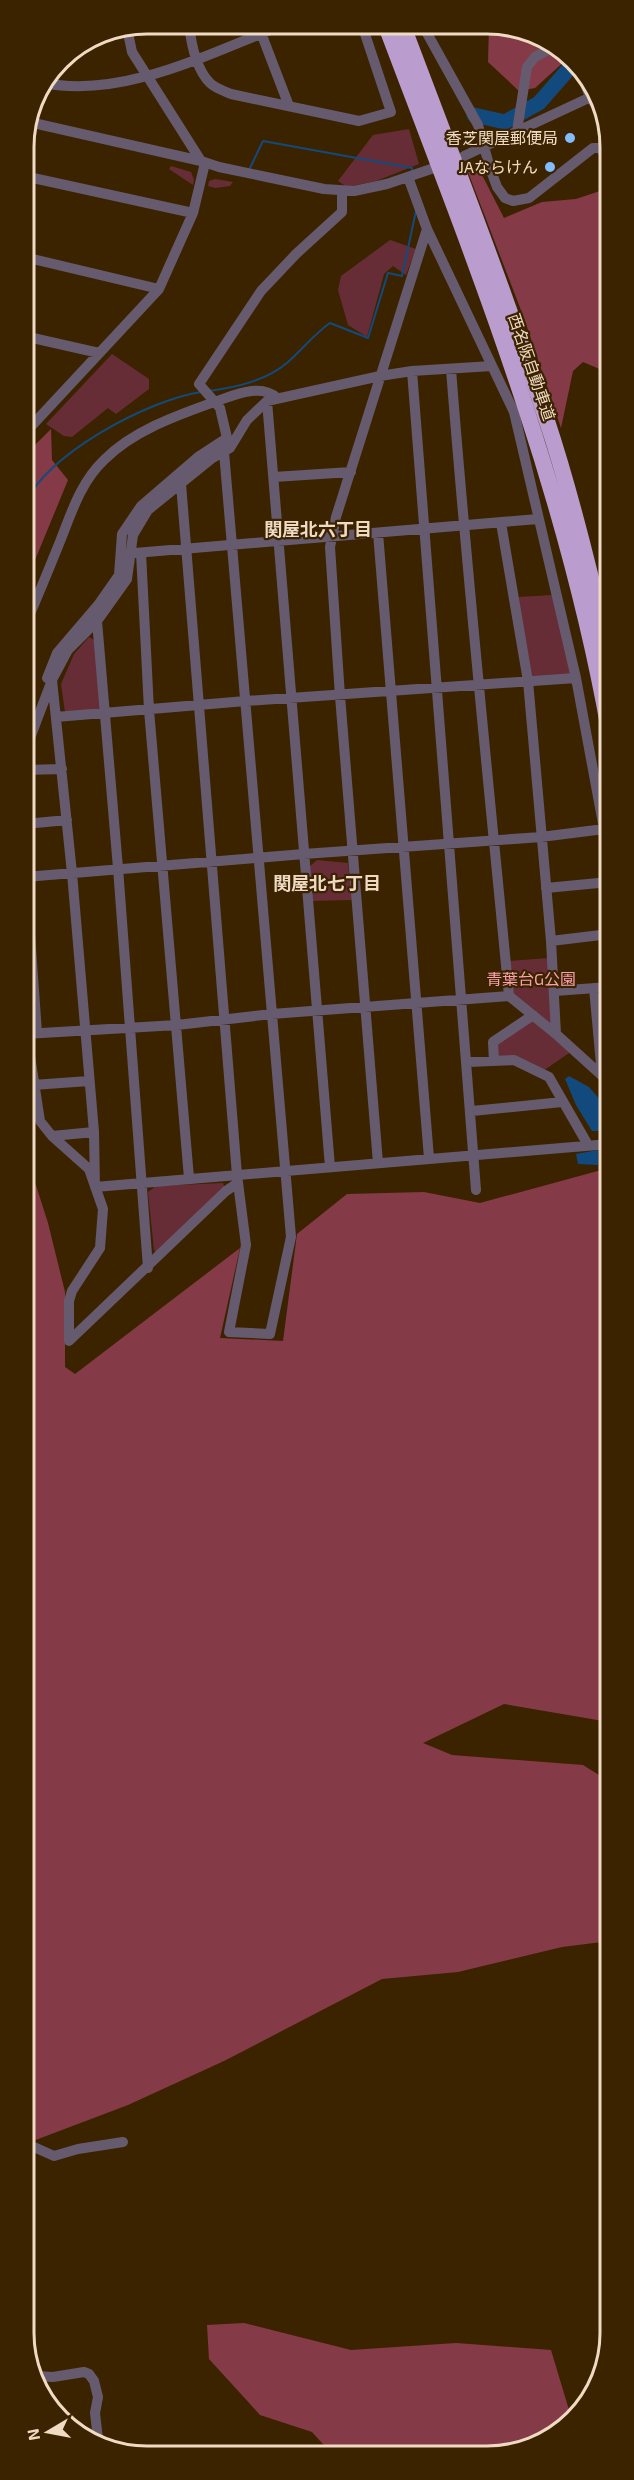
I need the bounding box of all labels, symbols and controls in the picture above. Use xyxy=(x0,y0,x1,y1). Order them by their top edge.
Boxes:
place label: 香芝関屋郵便局 xyxy=(446,128,558,147)
marker: 香芝関屋郵便局 xyxy=(563,131,577,145)
place label: JAならけん xyxy=(459,157,538,176)
marker: JAならけん xyxy=(543,160,557,174)
street label: 西名阪自動車道 xyxy=(505,311,560,423)
district label: 関屋北六丁目 xyxy=(264,518,372,540)
district label: 関屋北七丁目 xyxy=(273,872,381,894)
park label: 青葉台G公園 xyxy=(486,969,576,988)
north arrow xyxy=(18,2402,78,2462)
text: N xyxy=(22,2427,43,2442)

